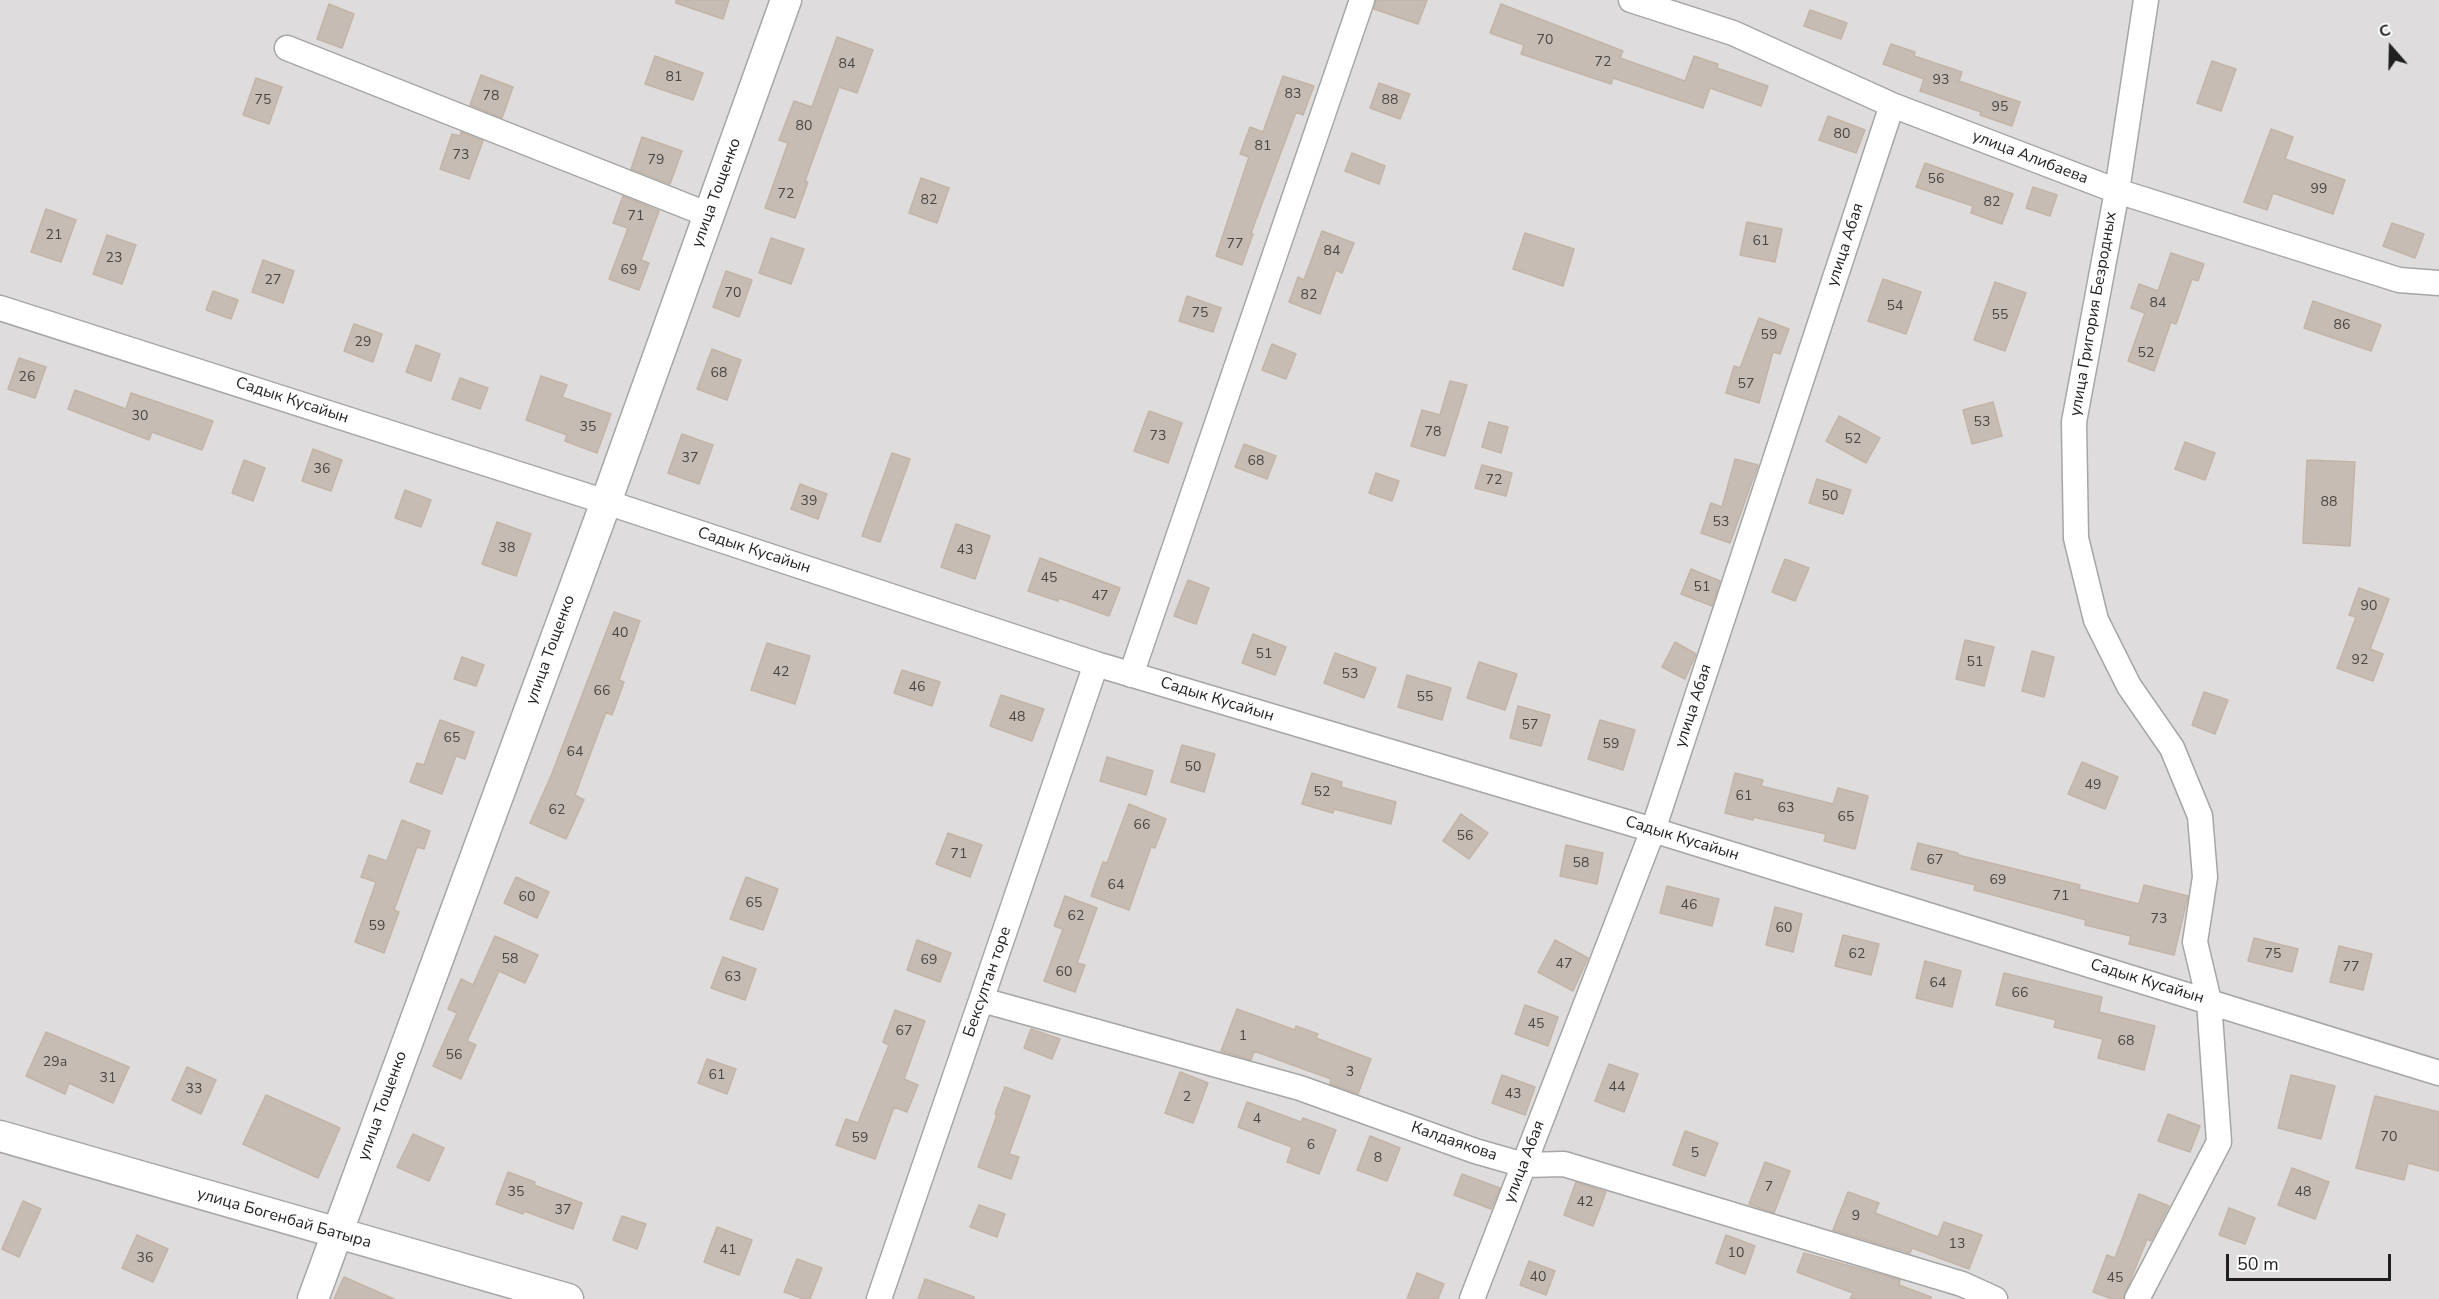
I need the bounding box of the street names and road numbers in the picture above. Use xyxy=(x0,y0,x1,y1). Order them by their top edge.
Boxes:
street label: улица Алибаева xyxy=(1969,127,2091,189)
street label: улица Тощенко xyxy=(688,136,746,250)
street label: улица Абая xyxy=(1824,201,1868,289)
street label: улица Григория Безродных xyxy=(2067,210,2121,418)
street label: Садык Кусайын xyxy=(233,374,351,428)
street label: Садык Кусайын xyxy=(695,524,813,578)
street label: улица Тощенко xyxy=(522,593,580,707)
street label: улица Абая xyxy=(1672,662,1716,750)
street label: Садык Кусайын xyxy=(1158,674,1276,726)
street label: Садык Кусайын xyxy=(1623,813,1741,865)
street label: Бексултан торе xyxy=(960,924,1016,1040)
street label: Садык Кусайын xyxy=(2088,956,2206,1008)
street label: улица Тощенко xyxy=(354,1049,412,1163)
street label: Калдаякова xyxy=(1409,1118,1499,1166)
street label: улица Абая xyxy=(1501,1118,1549,1206)
street label: улица Богенбай Батыра xyxy=(195,1185,373,1253)

